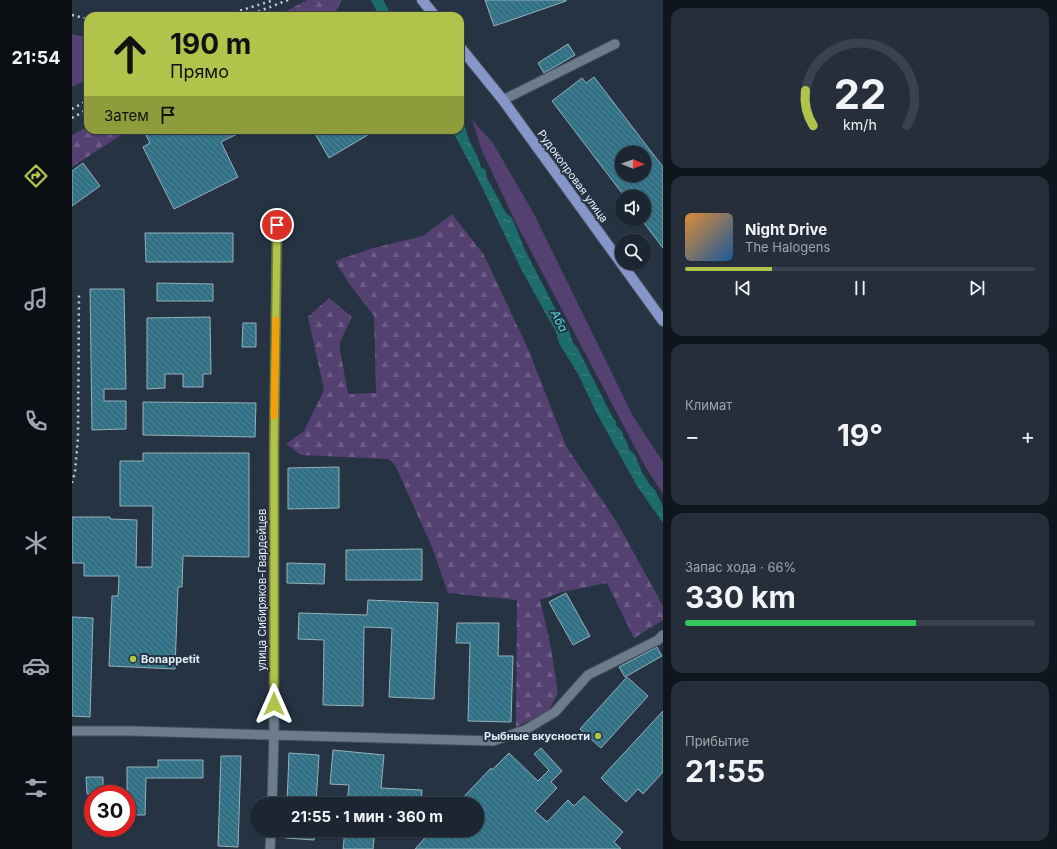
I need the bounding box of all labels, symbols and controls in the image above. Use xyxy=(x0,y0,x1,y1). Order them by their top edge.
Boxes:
text: 190 m xyxy=(170,27,251,61)
icon: ahead xyxy=(104,28,156,80)
text: 21:54 xyxy=(12,47,60,68)
text: Прямо xyxy=(170,61,229,82)
text: 22 xyxy=(834,69,886,119)
icon: arrive xyxy=(157,104,179,126)
text: Затем xyxy=(104,106,149,125)
text: km/h xyxy=(843,116,877,133)
street label: Рудокопровая улица xyxy=(535,127,611,225)
north arrow xyxy=(615,146,651,182)
map controls xyxy=(615,146,651,270)
icon: directions xyxy=(22,162,50,190)
button: sound xyxy=(615,190,651,226)
pin xyxy=(260,208,294,242)
icon: arrive xyxy=(266,214,288,236)
text: Night Drive xyxy=(745,220,827,239)
button: search xyxy=(615,234,651,270)
text: The Halogens xyxy=(745,239,830,255)
icon: previous xyxy=(732,277,754,299)
icon: pause xyxy=(849,277,871,299)
icon: next xyxy=(966,277,988,299)
icon: music xyxy=(22,285,50,313)
water label: Аба xyxy=(547,306,571,334)
text: Климат xyxy=(685,397,732,413)
icon: phone xyxy=(22,407,50,435)
text: 19° xyxy=(837,417,883,453)
text: − xyxy=(685,423,700,449)
text: + xyxy=(1020,423,1035,449)
street label: улица Сибиряков-Гвардейцев xyxy=(255,509,269,671)
icon: climate xyxy=(22,529,50,557)
text: Запас хода · 66% xyxy=(685,559,796,575)
text: 330 km xyxy=(685,579,796,615)
icon: car xyxy=(22,652,50,680)
place label: Bonappetit xyxy=(141,652,200,666)
marker: Bonappetit xyxy=(128,654,138,664)
position arrow xyxy=(253,683,295,725)
place label: Рыбные вкусности xyxy=(484,729,590,743)
marker: Рыбные вкусности xyxy=(593,731,603,741)
text: Прибытие xyxy=(685,733,749,749)
text: 21:55 xyxy=(685,753,765,789)
icon: filters xyxy=(22,774,50,802)
speed limit sign: 30 xyxy=(84,785,136,837)
text: 21:55 · 1 мин · 360 m xyxy=(291,807,443,826)

